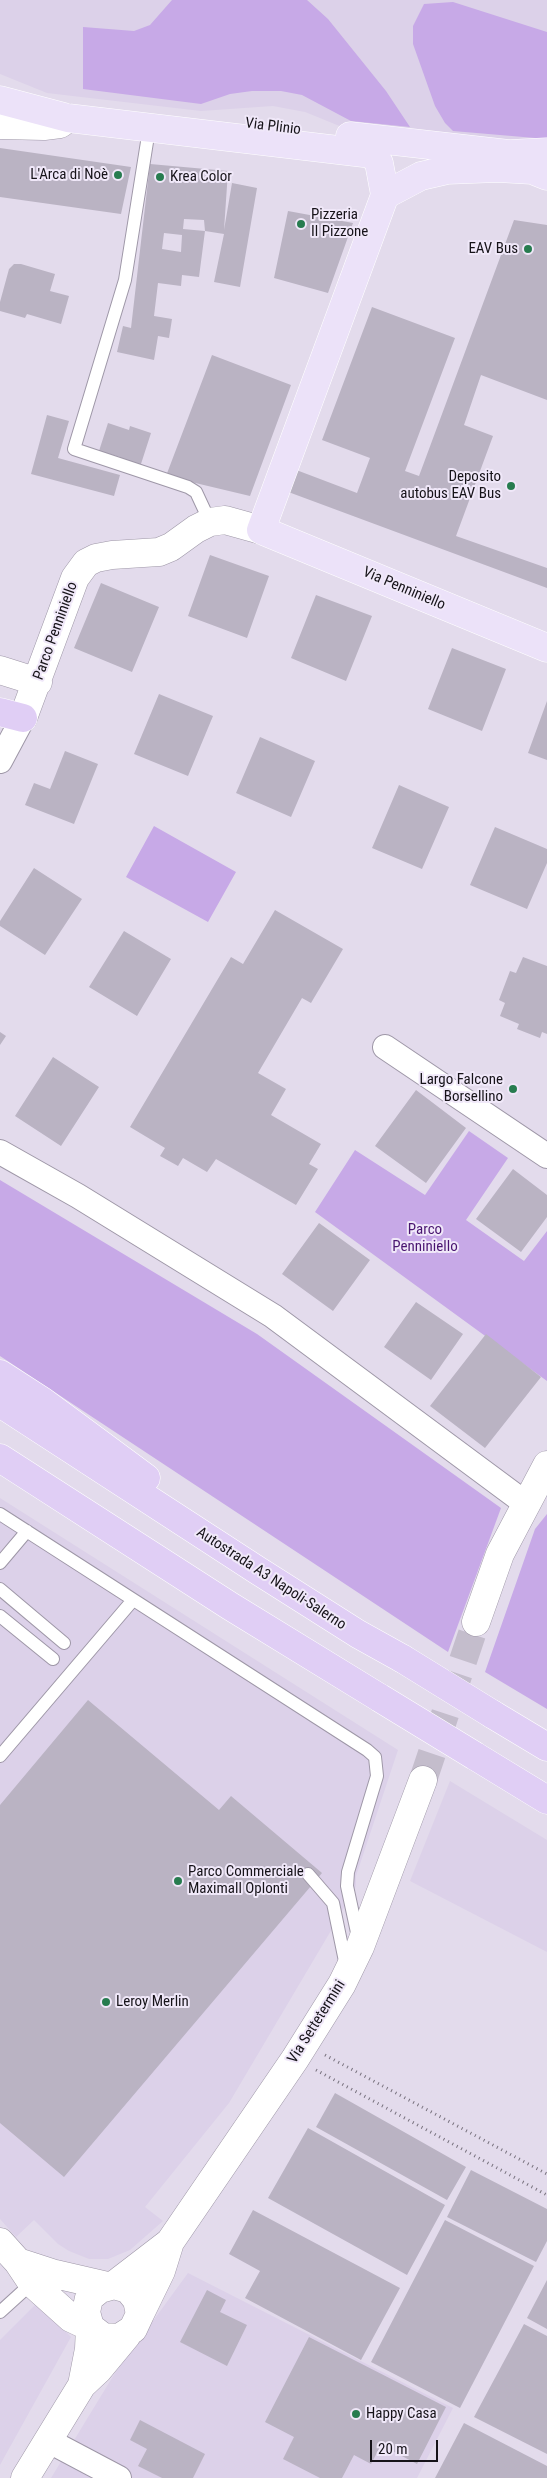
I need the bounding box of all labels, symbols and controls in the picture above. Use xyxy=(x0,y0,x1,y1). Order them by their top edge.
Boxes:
street label: Via Plinio xyxy=(244,115,302,139)
place label: L'Arca di Noè xyxy=(30,166,108,184)
place label: Krea Color xyxy=(170,168,232,186)
marker: L'Arca di Noè xyxy=(112,169,124,181)
marker: Krea Color xyxy=(154,171,166,183)
place label: Pizzeria Il Pizzone xyxy=(311,206,368,241)
marker: Pizzeria Il Pizzone xyxy=(295,218,307,230)
place label: EAV Bus xyxy=(468,240,518,258)
marker: EAV Bus xyxy=(522,243,534,255)
place label: Deposito autobus EAV Bus xyxy=(400,468,501,503)
marker: Deposito autobus EAV Bus xyxy=(505,480,517,492)
street label: Via Penniniello xyxy=(360,564,448,614)
street label: Parco Penniniello xyxy=(30,579,82,683)
place label: Largo Falcone Borsellino xyxy=(420,1071,503,1106)
marker: Largo Falcone Borsellino xyxy=(507,1083,519,1095)
park label: Parco Penniniello xyxy=(392,1221,458,1256)
street label: Autostrada A3 Napoli-Salerno xyxy=(193,1524,349,1634)
place label: Parco Commerciale Maximall Oplonti xyxy=(188,1863,304,1898)
marker: Parco Commerciale Maximall Oplonti xyxy=(172,1875,184,1887)
street label: Via Settetermini xyxy=(284,1977,350,2067)
place label: Leroy Merlin xyxy=(116,1993,189,2011)
marker: Leroy Merlin xyxy=(100,1996,112,2008)
place label: Happy Casa xyxy=(366,2405,437,2423)
marker: Happy Casa xyxy=(350,2408,362,2420)
scale bar xyxy=(372,2430,440,2462)
text: 20 m xyxy=(378,2440,408,2458)

